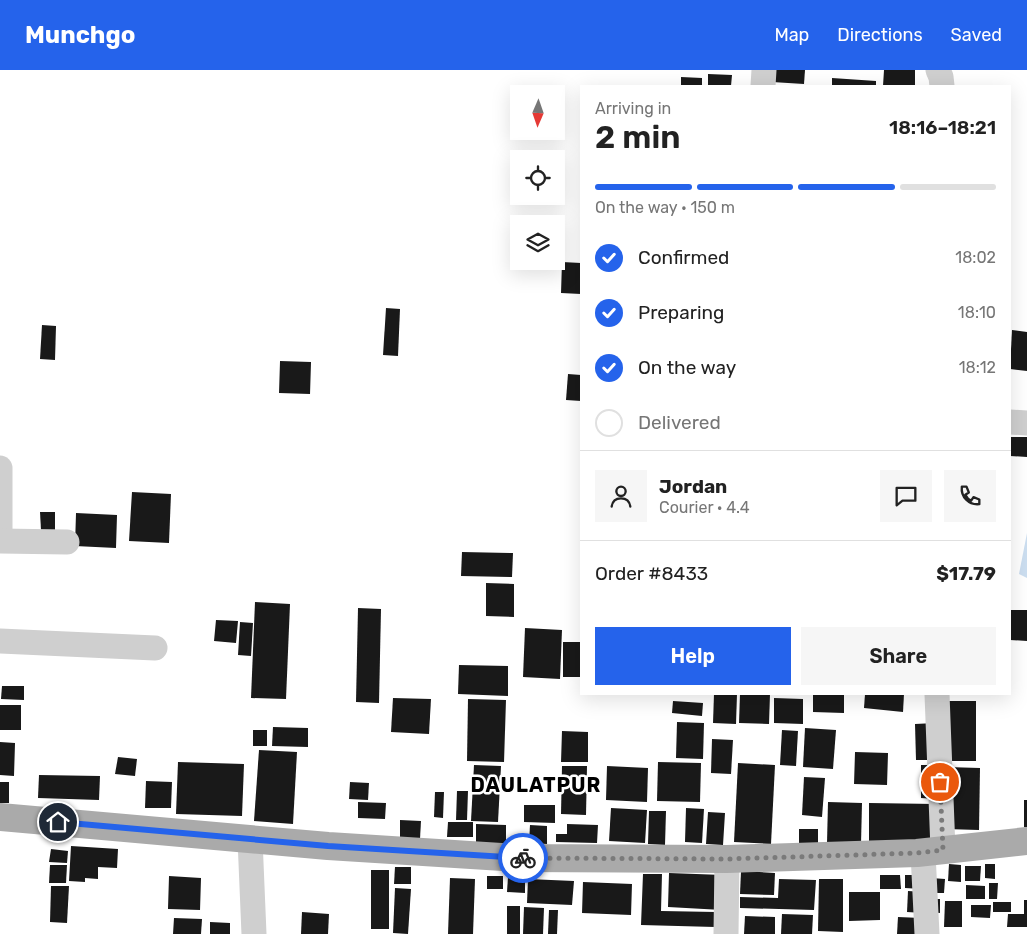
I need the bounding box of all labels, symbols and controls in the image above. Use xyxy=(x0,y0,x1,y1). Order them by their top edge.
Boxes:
text: Munchgo xyxy=(25,21,135,49)
text: Map xyxy=(774,24,809,46)
text: Directions xyxy=(837,24,923,46)
text: Saved xyxy=(951,24,1002,46)
north arrow xyxy=(510,85,565,140)
map controls xyxy=(510,85,565,270)
text: Arriving in xyxy=(595,99,671,118)
text: 18:16–18:21 xyxy=(889,116,996,139)
text: 2 min xyxy=(595,118,680,156)
button: locate xyxy=(510,150,565,205)
text: On the way · 150 m xyxy=(595,198,735,217)
button: layers xyxy=(510,215,565,270)
icon: check xyxy=(595,244,623,272)
text: Confirmed xyxy=(638,246,729,269)
text: 18:02 xyxy=(955,248,996,267)
icon: check xyxy=(595,299,623,327)
text: Preparing xyxy=(638,301,724,324)
text: 18:10 xyxy=(958,303,996,322)
icon: check xyxy=(595,354,623,382)
text: On the way xyxy=(638,356,736,379)
text: 18:12 xyxy=(959,358,996,377)
text: Delivered xyxy=(638,411,721,434)
button: person xyxy=(595,470,647,522)
button: chat xyxy=(880,470,932,522)
button: phone xyxy=(944,470,996,522)
text: Jordan xyxy=(659,475,727,498)
text: Courier · 4.4 xyxy=(659,498,750,517)
text: Order #8433 xyxy=(595,562,708,585)
text: $17.79 xyxy=(936,562,996,585)
button: Help xyxy=(595,627,791,685)
button: Share xyxy=(801,627,996,685)
pin xyxy=(919,761,961,803)
icon: bag xyxy=(926,768,954,796)
district label: DAULATPUR xyxy=(471,773,601,797)
pin xyxy=(37,801,79,843)
icon: home xyxy=(44,808,72,836)
courier xyxy=(498,833,548,883)
icon: bike xyxy=(509,844,537,872)

